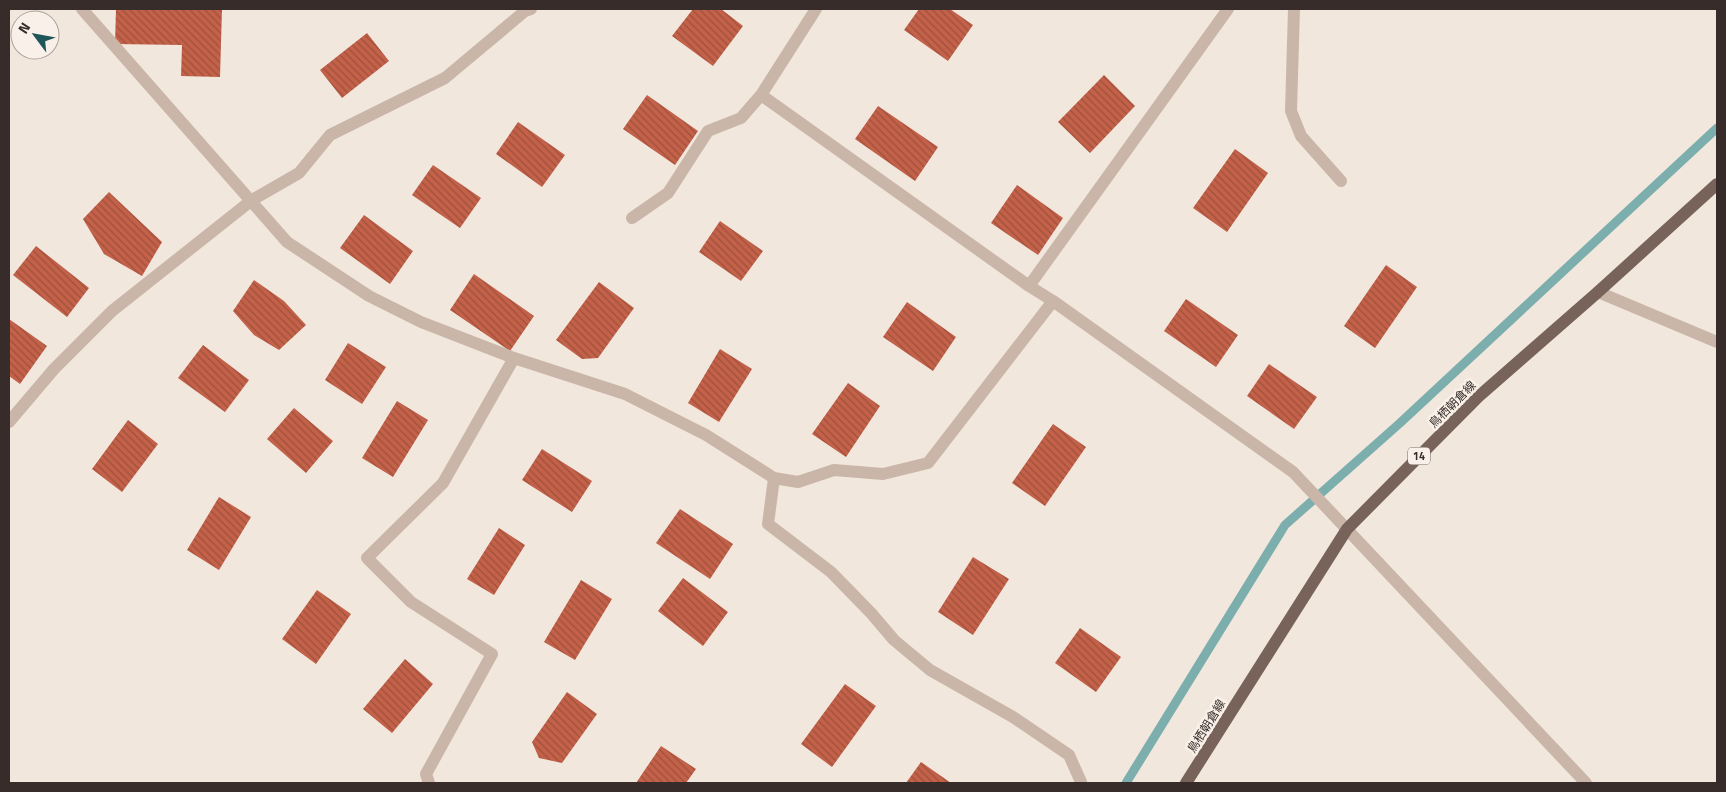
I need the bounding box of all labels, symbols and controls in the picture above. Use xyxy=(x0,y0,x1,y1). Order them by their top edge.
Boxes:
north arrow xyxy=(10,10,60,60)
text: N xyxy=(12,18,35,38)
street label: 鳥栖朝倉線 xyxy=(1424,376,1480,432)
road number: 14 xyxy=(1408,448,1430,464)
street label: 鳥栖朝倉線 xyxy=(1182,696,1230,756)

